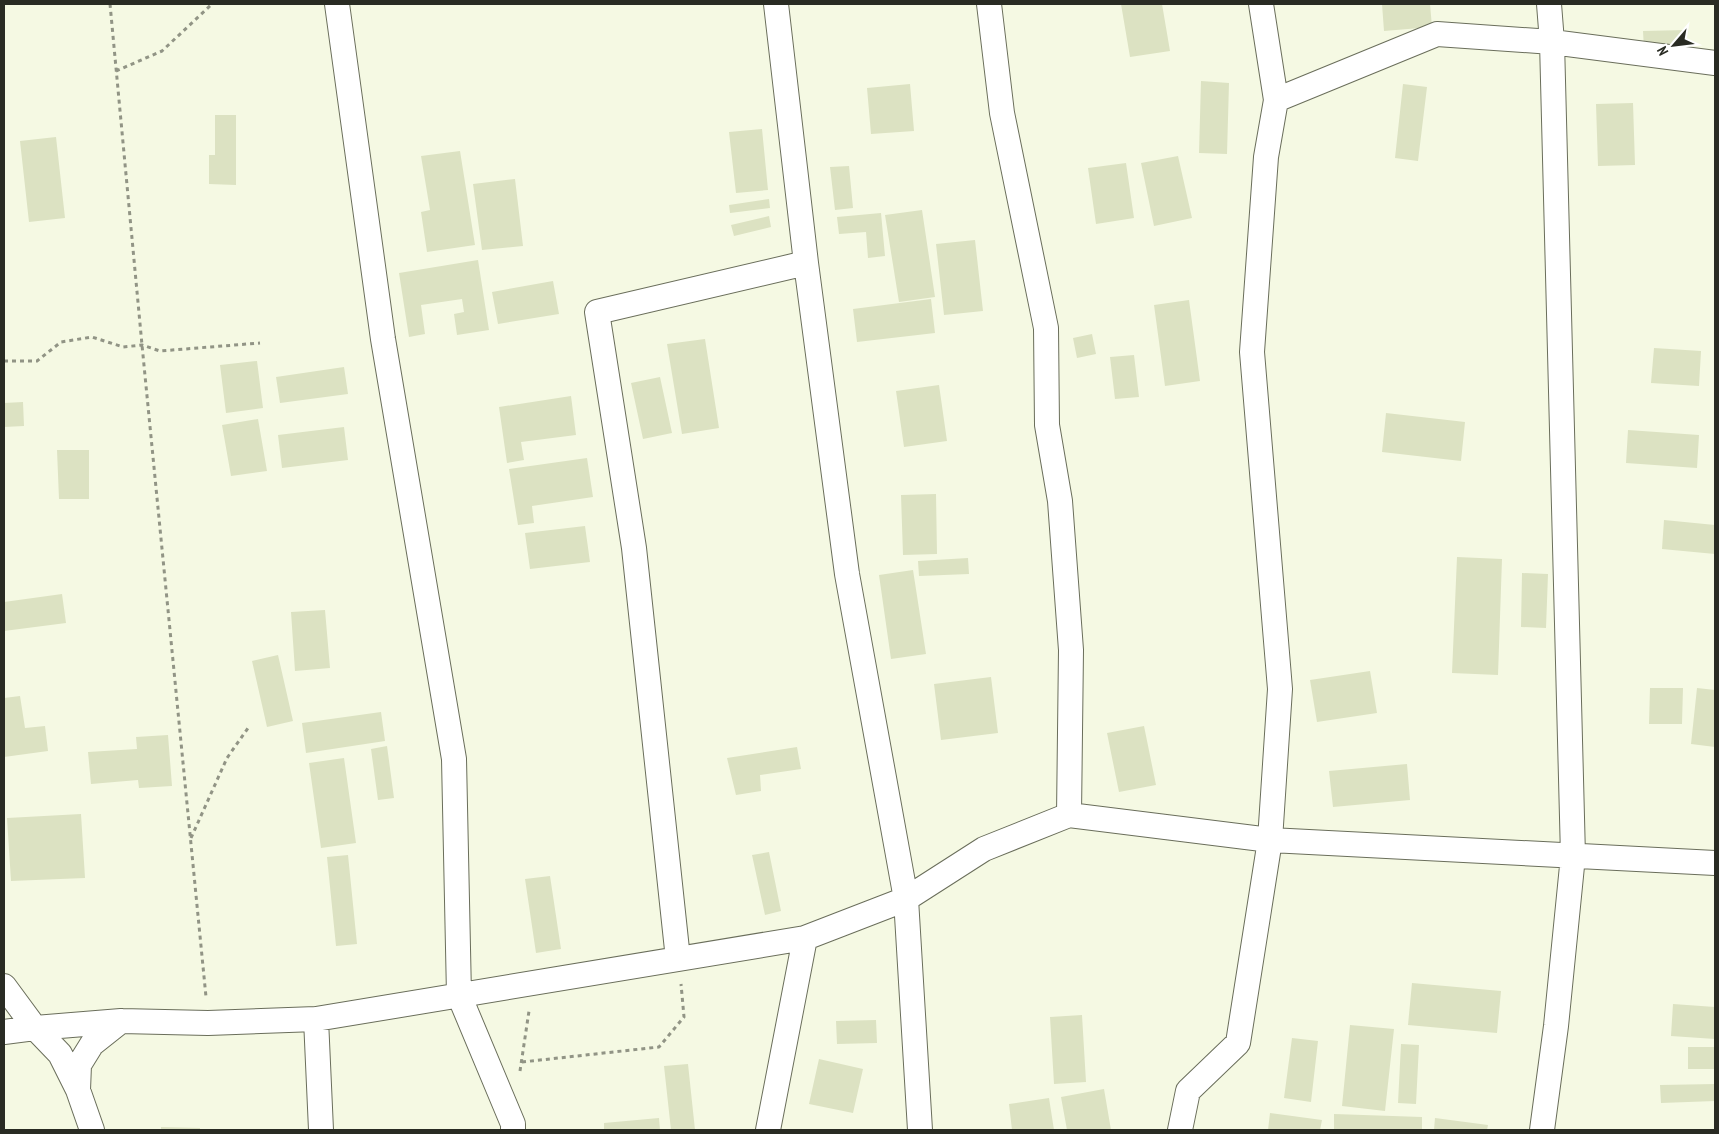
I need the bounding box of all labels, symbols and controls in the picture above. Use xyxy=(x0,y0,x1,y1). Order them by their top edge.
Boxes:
north arrow xyxy=(1649,20,1699,70)
text: N xyxy=(1653,44,1672,59)

